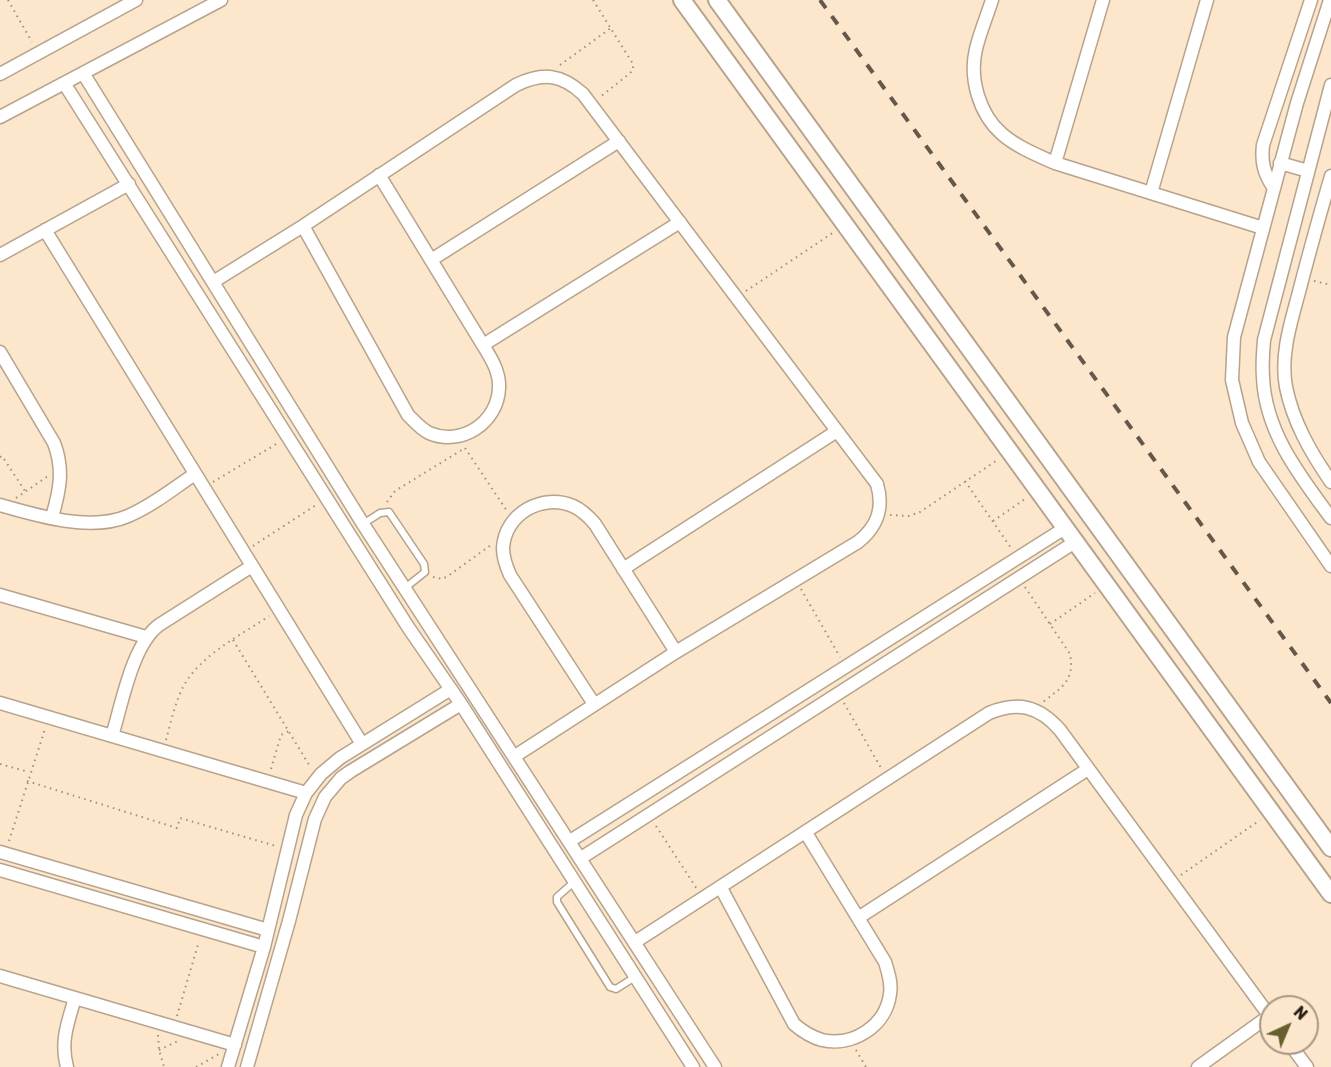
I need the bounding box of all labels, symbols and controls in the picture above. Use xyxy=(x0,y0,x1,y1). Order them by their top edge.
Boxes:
north arrow xyxy=(1259,995,1319,1055)
text: N xyxy=(1290,1002,1311,1024)

